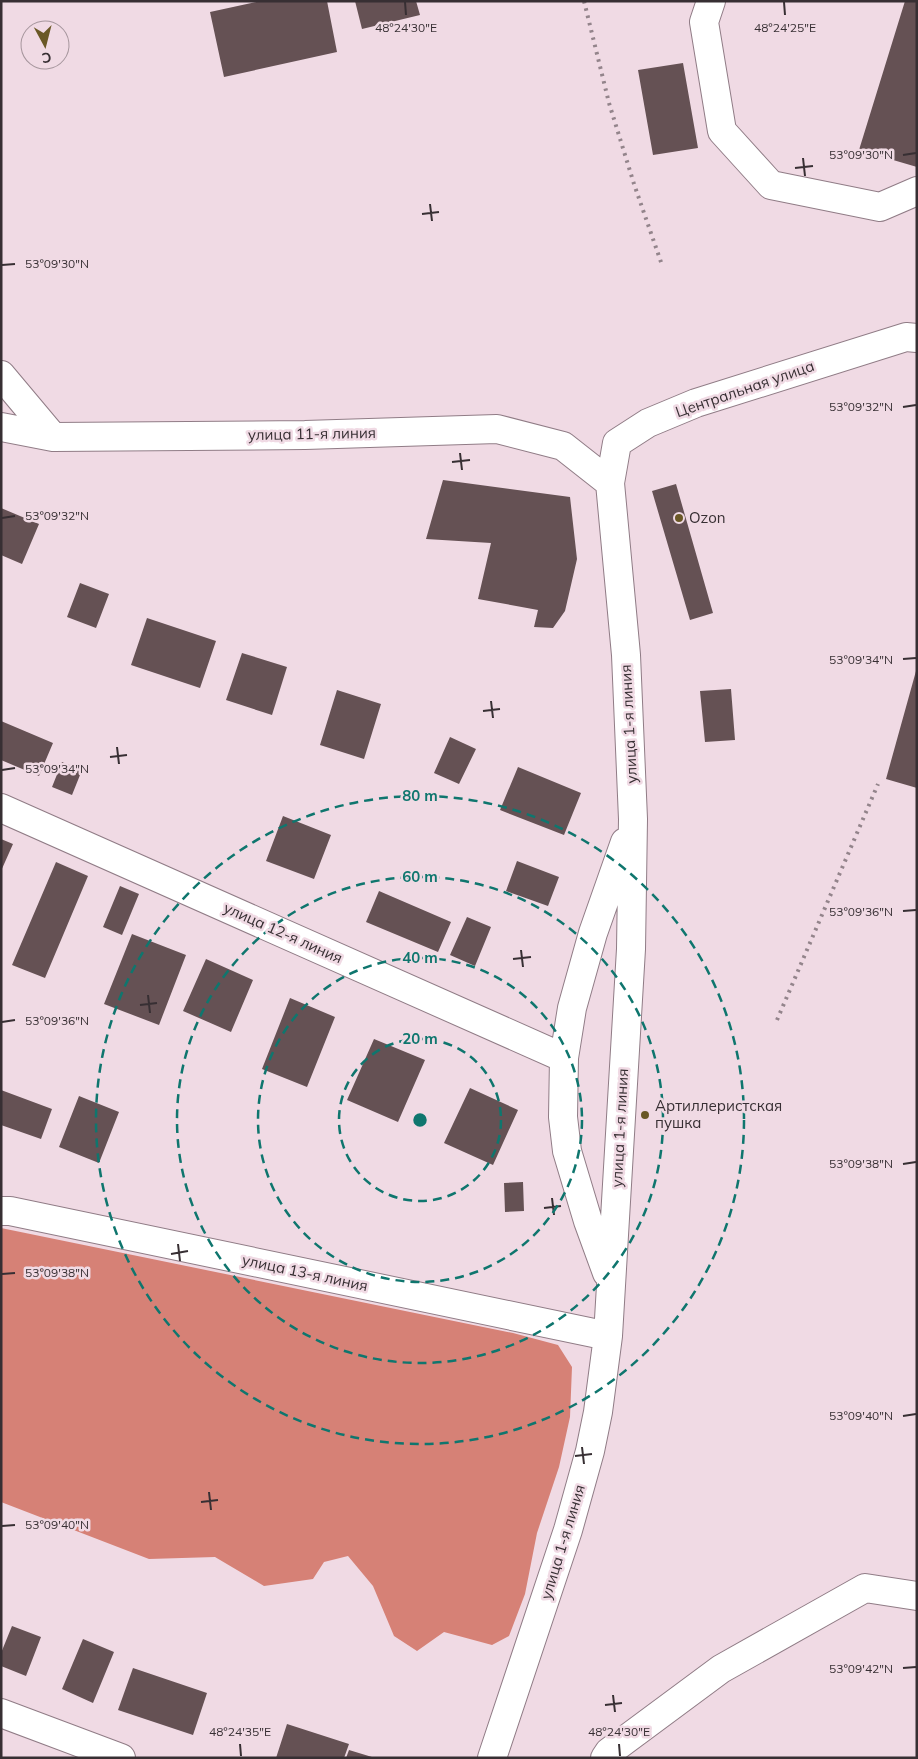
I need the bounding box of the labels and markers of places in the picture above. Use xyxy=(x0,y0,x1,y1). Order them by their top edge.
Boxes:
place label: Ozon xyxy=(689,508,726,527)
marker: Ozon xyxy=(673,512,685,524)
place label: Артиллеристская пушка xyxy=(655,1096,782,1132)
marker: Артиллеристская пушка xyxy=(639,1109,651,1121)
centre of rings xyxy=(411,1111,429,1129)

